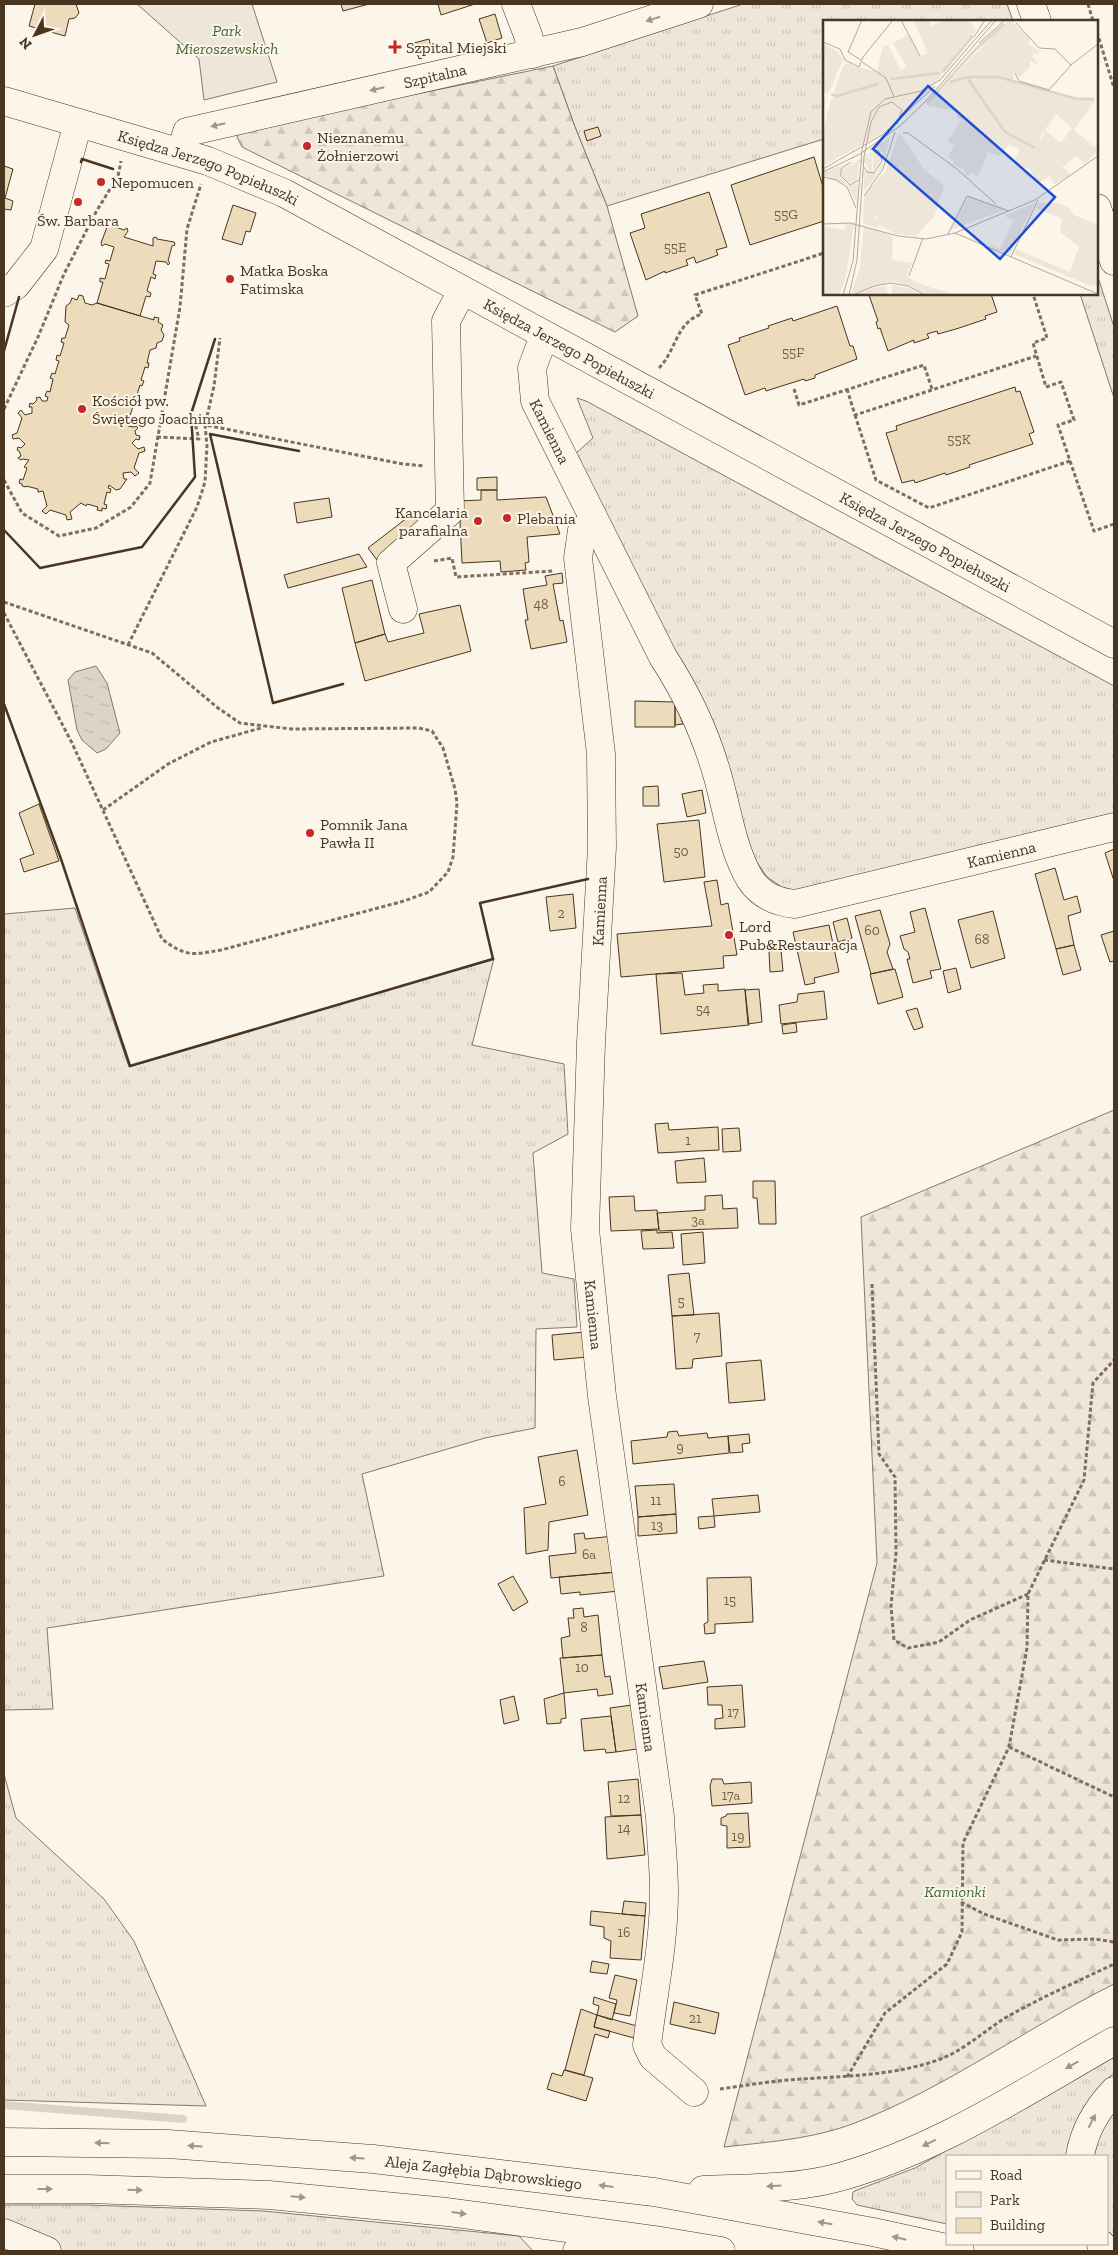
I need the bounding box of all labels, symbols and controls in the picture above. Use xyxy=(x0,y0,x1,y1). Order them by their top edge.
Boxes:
north arrow xyxy=(10,10,60,60)
one-way arrow xyxy=(645,16,660,23)
inset map xyxy=(823,20,1098,295)
park label: Park Mieroszewskich xyxy=(176,21,278,58)
text: N xyxy=(15,33,35,53)
place label: Szpital Miejski xyxy=(406,38,507,57)
marker: Szpital Miejski xyxy=(388,40,402,54)
street label: Szpitalna xyxy=(402,60,468,92)
one-way arrow xyxy=(369,85,384,93)
one-way arrow xyxy=(211,121,226,129)
street label: Księdza Jerzego Popiełuszki xyxy=(115,126,303,210)
place label: Nieznanemu Żołnierzowi xyxy=(317,128,404,165)
marker: Nieznanemu Żołnierzowi xyxy=(301,140,313,152)
place label: Nepomucen xyxy=(111,173,195,192)
marker: Nepomucen xyxy=(95,176,107,188)
marker: Św. Barbara xyxy=(72,196,84,208)
house number: 55G xyxy=(774,206,798,223)
place label: Św. Barbara xyxy=(37,211,119,230)
house number: 55E xyxy=(664,239,686,256)
place label: Matka Boska Fatimska xyxy=(240,261,328,298)
marker: Matka Boska Fatimska xyxy=(224,273,236,285)
street label: Księdza Jerzego Popiełuszki xyxy=(480,294,659,403)
house number: 55F xyxy=(782,344,804,361)
place label: Kościół pw. Świętego Joachima xyxy=(92,391,224,428)
street label: Kamienna xyxy=(525,396,574,467)
marker: Kościół pw. Świętego Joachima xyxy=(76,403,88,415)
house number: 55K xyxy=(947,431,971,448)
street label: Księdza Jerzego Popiełuszki xyxy=(836,488,1014,596)
place label: Kancelaria parafialna xyxy=(395,503,468,540)
place label: Plebania xyxy=(517,509,576,528)
marker: Plebania xyxy=(501,512,513,524)
marker: Kancelaria parafialna xyxy=(472,515,484,527)
house number: 48 xyxy=(533,596,549,613)
place label: Pomnik Jana Pawła II xyxy=(320,815,408,852)
marker: Pomnik Jana Pawła II xyxy=(304,827,316,839)
street label: Kamienna xyxy=(965,837,1038,872)
house number: 50 xyxy=(673,843,689,860)
street label: Kamienna xyxy=(588,875,611,946)
house number: 2 xyxy=(557,905,565,922)
place label: Lord Pub&Restauracja xyxy=(739,917,858,954)
house number: 60 xyxy=(864,922,880,939)
marker: Lord Pub&Restauracja xyxy=(723,929,735,941)
house number: 68 xyxy=(975,931,989,948)
house number: 54 xyxy=(696,1001,711,1018)
house number: 1 xyxy=(685,1132,691,1149)
house number: 3a xyxy=(691,1212,705,1229)
street label: Kamienna xyxy=(580,1279,606,1351)
house number: 5 xyxy=(677,1293,685,1310)
house number: 7 xyxy=(694,1328,701,1345)
house number: 9 xyxy=(676,1439,684,1456)
house number: 6 xyxy=(558,1473,566,1490)
house number: 11 xyxy=(651,1492,662,1509)
house number: 13 xyxy=(651,1517,663,1534)
house number: 6a xyxy=(582,1546,596,1563)
house number: 15 xyxy=(724,1592,736,1609)
house number: 8 xyxy=(580,1619,588,1636)
house number: 10 xyxy=(575,1659,589,1676)
street label: Kamienna xyxy=(632,1681,660,1754)
house number: 17 xyxy=(727,1704,739,1721)
house number: 17a xyxy=(722,1787,740,1804)
house number: 12 xyxy=(618,1790,630,1807)
house number: 14 xyxy=(618,1820,631,1837)
house number: 19 xyxy=(732,1828,744,1845)
park label: Kamionki xyxy=(924,1882,986,1901)
house number: 16 xyxy=(618,1924,630,1941)
house number: 21 xyxy=(689,2010,702,2027)
one-way arrow xyxy=(1065,2061,1078,2070)
one-way arrow xyxy=(1088,2114,1096,2128)
one-way arrow xyxy=(94,2139,110,2147)
one-way arrow xyxy=(922,2139,936,2147)
one-way arrow xyxy=(187,2141,203,2149)
street label: Aleja Zagłębia Dąbrowskiego xyxy=(384,2151,583,2193)
one-way arrow xyxy=(349,2153,365,2161)
legend xyxy=(946,2155,1108,2245)
text: Road xyxy=(990,2166,1023,2184)
one-way arrow xyxy=(597,2182,613,2190)
one-way arrow xyxy=(765,2183,781,2191)
one-way arrow xyxy=(37,2185,53,2193)
one-way arrow xyxy=(128,2187,144,2195)
text: Park xyxy=(990,2191,1020,2209)
one-way arrow xyxy=(290,2194,306,2202)
one-way arrow xyxy=(452,2210,468,2218)
text: Building xyxy=(990,2216,1045,2234)
one-way arrow xyxy=(817,2218,833,2226)
one-way arrow xyxy=(892,2234,907,2242)

